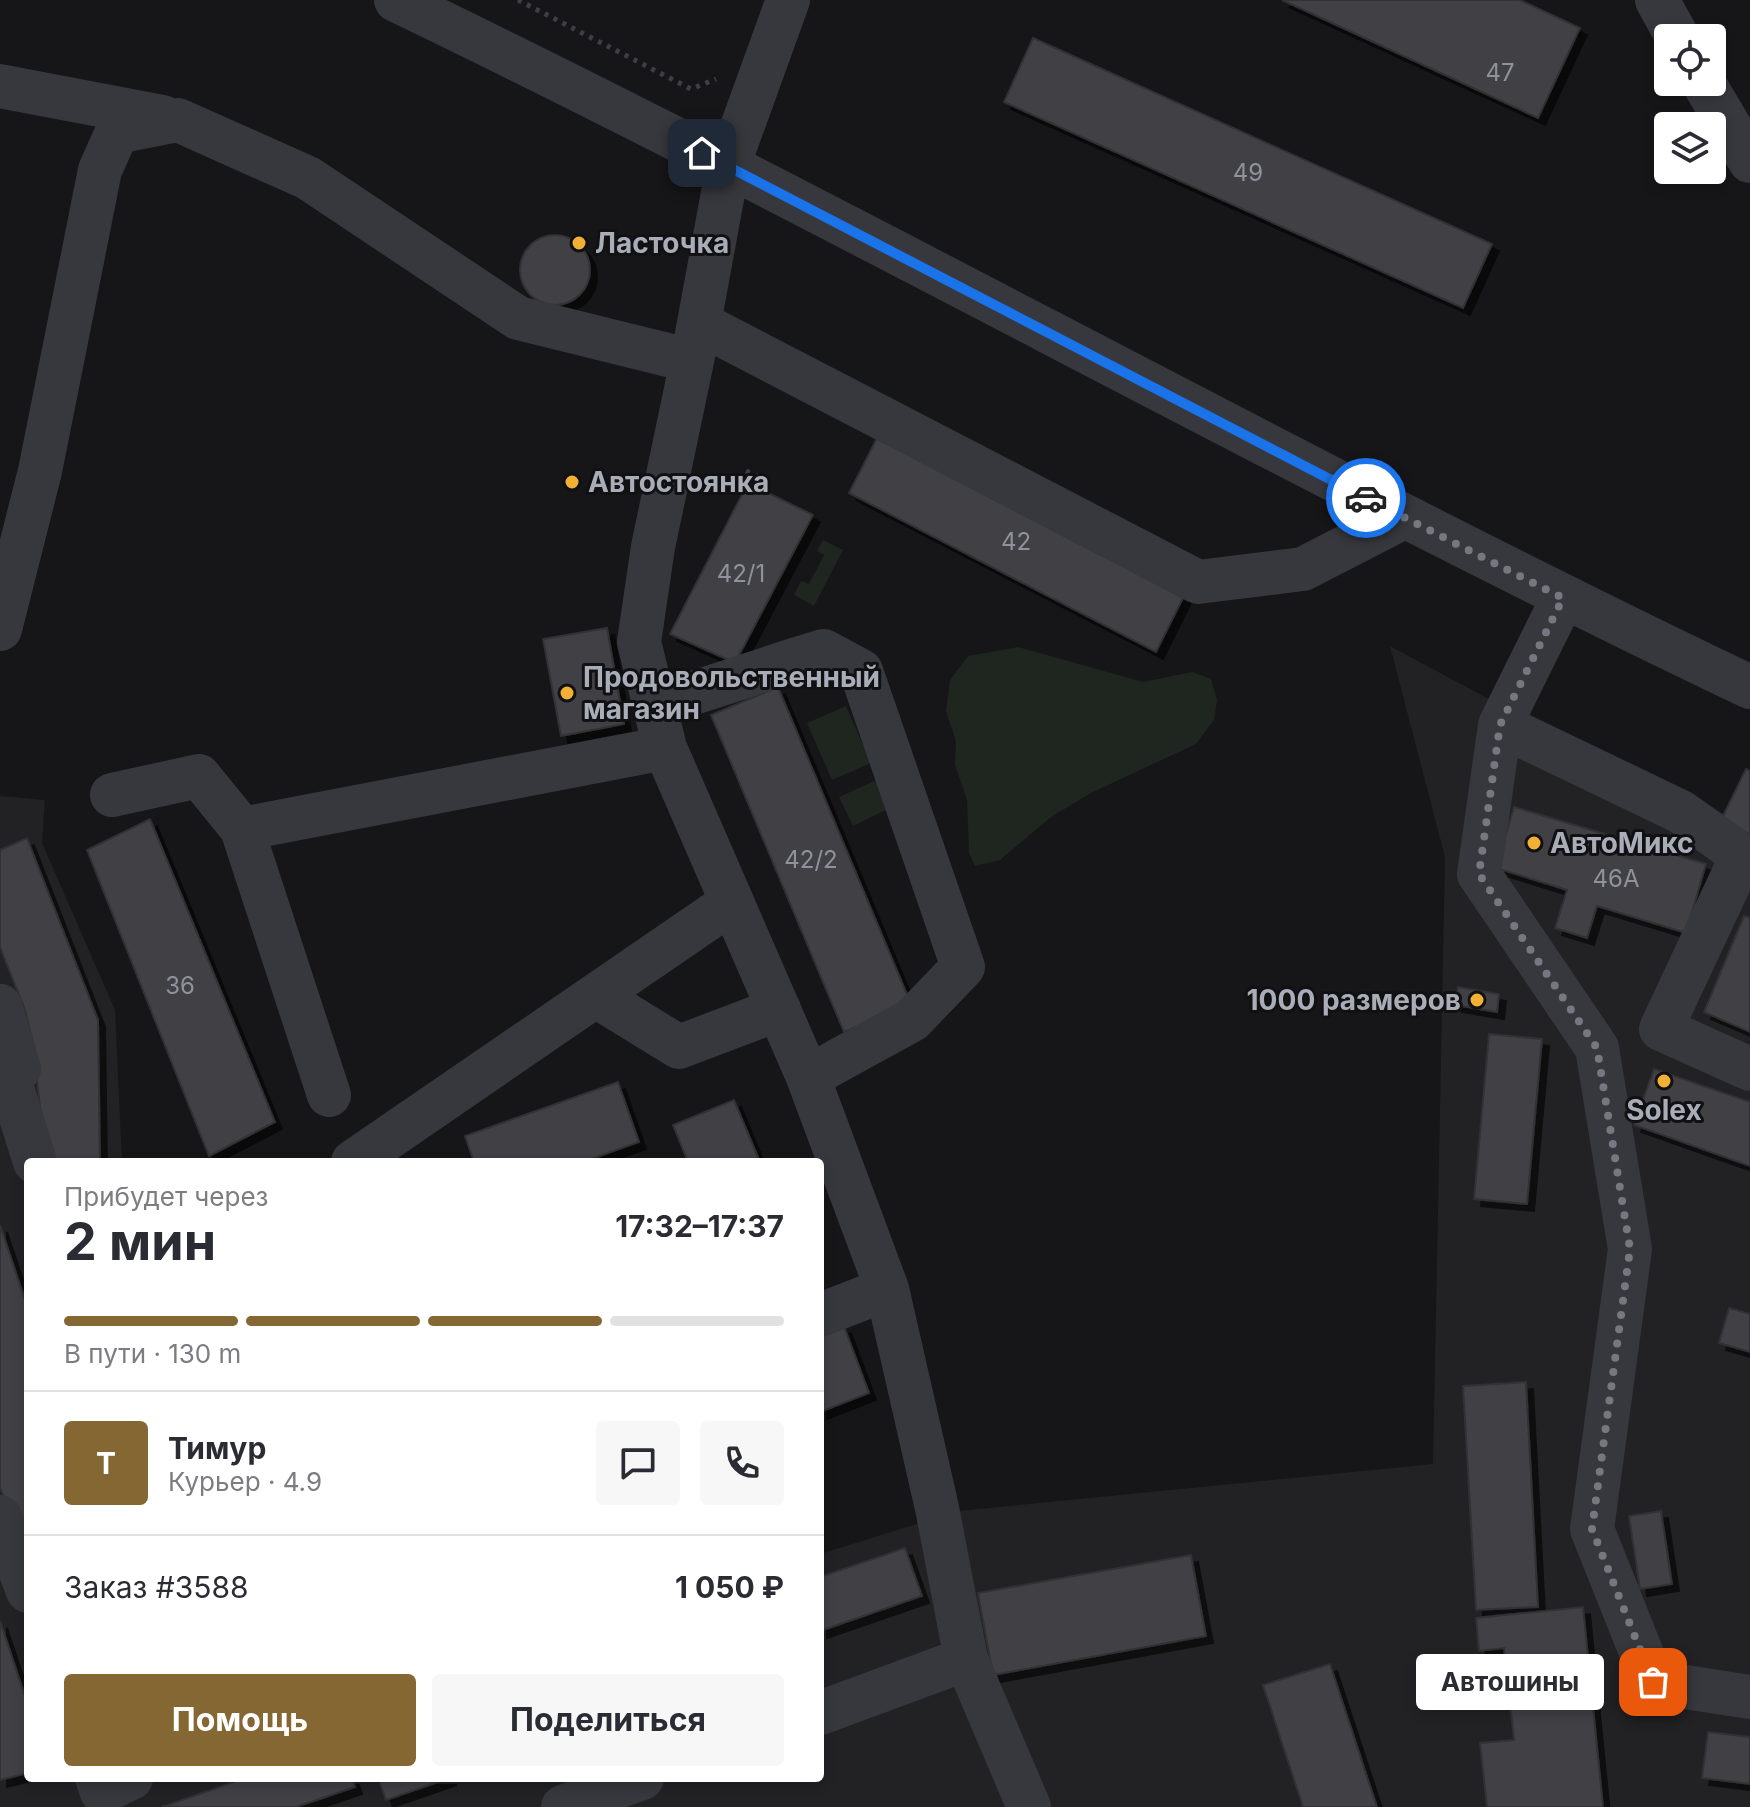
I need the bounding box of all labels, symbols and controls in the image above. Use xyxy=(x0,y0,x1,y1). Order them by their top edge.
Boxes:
map controls xyxy=(1654,24,1726,184)
button: locate xyxy=(1654,24,1726,96)
house number: 47 xyxy=(1485,58,1515,87)
button: layers xyxy=(1654,112,1726,184)
pin xyxy=(668,119,736,187)
icon: home xyxy=(680,131,724,175)
house number: 49 xyxy=(1233,158,1263,187)
place label: Ласточка xyxy=(595,226,729,260)
marker: Ласточка xyxy=(570,234,588,252)
courier xyxy=(1326,458,1406,538)
place label: Автостоянка xyxy=(588,465,769,499)
marker: Автостоянка xyxy=(563,473,581,491)
icon: car xyxy=(1344,476,1388,520)
house number: 42 xyxy=(1001,527,1031,556)
house number: 42/1 xyxy=(717,559,765,588)
place label: Продовольственный магазин xyxy=(583,660,880,726)
marker: Продовольственный магазин xyxy=(558,684,576,702)
place label: АвтоМикс xyxy=(1550,826,1694,860)
marker: АвтоМикс xyxy=(1525,834,1543,852)
house number: 42/2 xyxy=(784,845,838,874)
house number: 46А xyxy=(1593,864,1639,893)
house number: 36 xyxy=(165,971,195,1000)
place label: 1000 размеров xyxy=(1247,983,1461,1017)
marker: 1000 размеров xyxy=(1468,991,1486,1009)
marker: Solex xyxy=(1655,1072,1673,1090)
place label: Solex xyxy=(1626,1093,1702,1127)
text: Прибудет через xyxy=(64,1181,268,1212)
text: 17:32–17:37 xyxy=(615,1208,784,1244)
text: 2 мин xyxy=(64,1210,216,1273)
text: В пути · 130 m xyxy=(64,1338,241,1369)
button: chat xyxy=(596,1421,680,1505)
button: phone xyxy=(700,1421,784,1505)
text: Тимур xyxy=(168,1430,266,1466)
text: Т xyxy=(96,1445,116,1481)
text: Курьер · 4.9 xyxy=(168,1466,322,1497)
text: Заказ #3588 xyxy=(64,1569,249,1605)
text: 1 050 ₽ xyxy=(675,1569,784,1605)
pin xyxy=(1619,1648,1687,1716)
callout: Автошины xyxy=(1417,1654,1605,1710)
icon: bag xyxy=(1631,1660,1675,1704)
text: Автошины xyxy=(1441,1666,1579,1697)
button: Помощь xyxy=(64,1674,416,1766)
button: Поделиться xyxy=(432,1674,784,1766)

